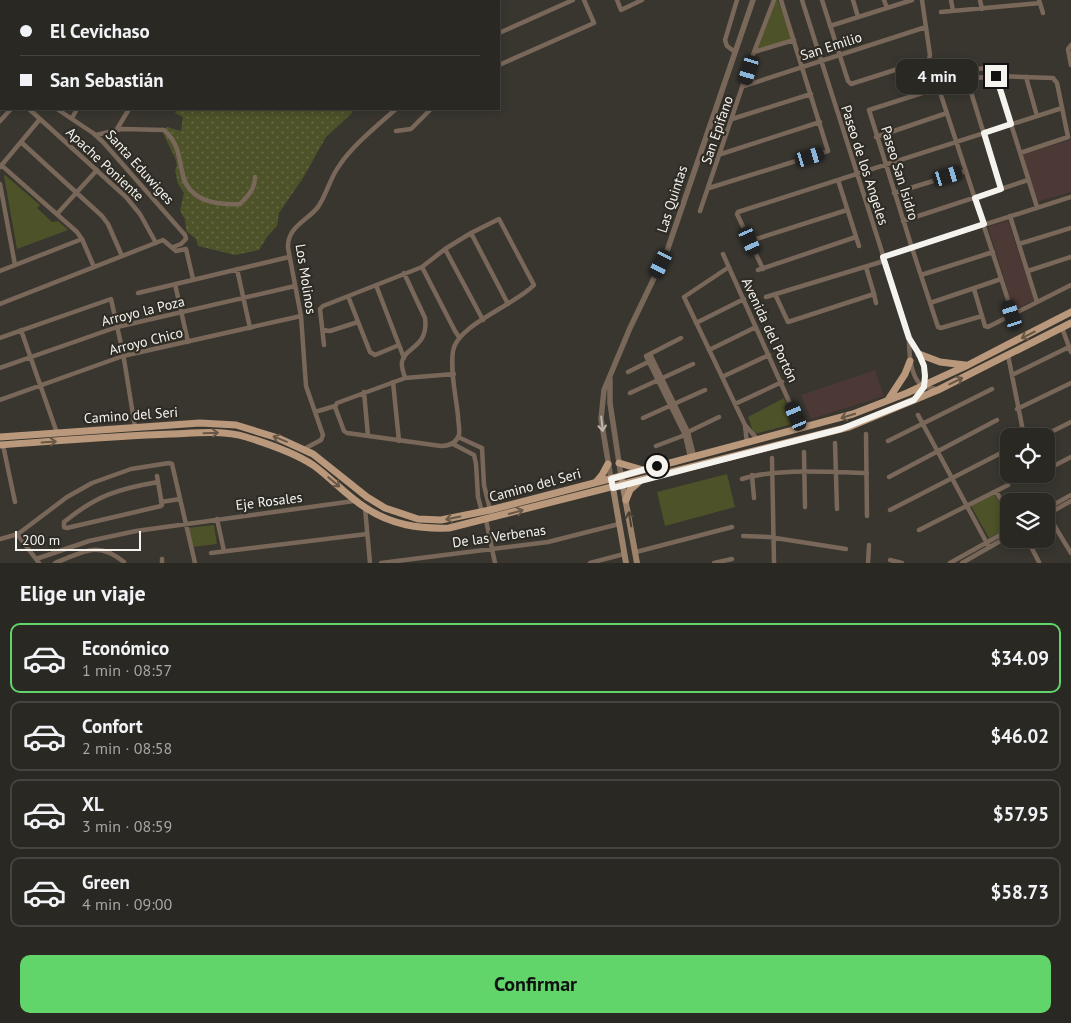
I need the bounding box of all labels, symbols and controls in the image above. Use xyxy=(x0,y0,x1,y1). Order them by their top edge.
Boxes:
text: El Cevichaso xyxy=(50,19,150,43)
street label: San Emilio xyxy=(798,28,864,64)
car xyxy=(737,53,760,87)
callout: 4 min xyxy=(896,58,978,94)
route end xyxy=(985,65,1007,87)
text: 4 min xyxy=(917,66,957,86)
text: San Sebastián xyxy=(50,68,164,92)
street label: San Epifano xyxy=(697,93,737,167)
street label: Paseo de los Angeles xyxy=(837,103,893,227)
street label: Apache Poniente xyxy=(62,123,148,205)
street label: Paseo San Isidro xyxy=(877,124,923,222)
street label: Santa Eduwiges xyxy=(102,126,178,208)
car xyxy=(793,145,826,169)
street label: Las Quintas xyxy=(653,163,691,235)
car xyxy=(931,164,964,188)
car xyxy=(737,224,762,258)
street label: Los Molinos xyxy=(292,243,320,316)
car xyxy=(647,247,674,281)
street label: Avenida del Portón xyxy=(738,275,802,385)
street label: Arroyo la Poza xyxy=(99,292,187,330)
car xyxy=(1000,298,1023,332)
street label: Arroyo Chico xyxy=(107,323,185,359)
one-way arrow xyxy=(1021,331,1036,340)
one-way arrow xyxy=(948,376,963,386)
car xyxy=(783,399,808,433)
street label: Camino del Seri xyxy=(83,403,179,427)
one-way arrow xyxy=(840,411,856,421)
one-way arrow xyxy=(597,415,607,431)
one-way arrow xyxy=(203,428,219,437)
map controls xyxy=(1000,428,1055,548)
button: locate xyxy=(1000,428,1055,483)
one-way arrow xyxy=(273,434,288,443)
one-way arrow xyxy=(40,437,56,447)
route start xyxy=(646,455,668,477)
street label: Camino del Seri xyxy=(487,464,583,506)
one-way arrow xyxy=(327,476,340,487)
street label: Eje Rosales xyxy=(235,488,304,514)
button: layers xyxy=(1000,493,1055,548)
one-way arrow xyxy=(507,507,523,516)
one-way arrow xyxy=(624,512,634,528)
one-way arrow xyxy=(446,514,462,524)
street label: De las Verbenas xyxy=(451,521,547,551)
scale bar xyxy=(15,528,141,551)
text: 200 m xyxy=(22,531,60,549)
text: Elige un viaje xyxy=(20,579,146,607)
icon: car xyxy=(22,636,67,681)
text: Económico xyxy=(82,636,169,660)
text: $34.09 xyxy=(990,646,1049,670)
text: 1 min · 08:57 xyxy=(82,660,172,680)
icon: car xyxy=(22,714,67,759)
text: Confort xyxy=(82,714,143,738)
text: $46.02 xyxy=(990,724,1049,748)
text: 2 min · 08:58 xyxy=(82,738,172,758)
icon: car xyxy=(22,792,67,837)
text: XL xyxy=(82,792,104,816)
text: $57.95 xyxy=(993,802,1049,826)
text: 3 min · 08:59 xyxy=(82,816,172,836)
icon: car xyxy=(22,870,67,915)
text: Green xyxy=(82,870,130,894)
text: $58.73 xyxy=(990,880,1049,904)
text: 4 min · 09:00 xyxy=(82,894,172,914)
button: Confirmar xyxy=(20,955,1051,1013)

